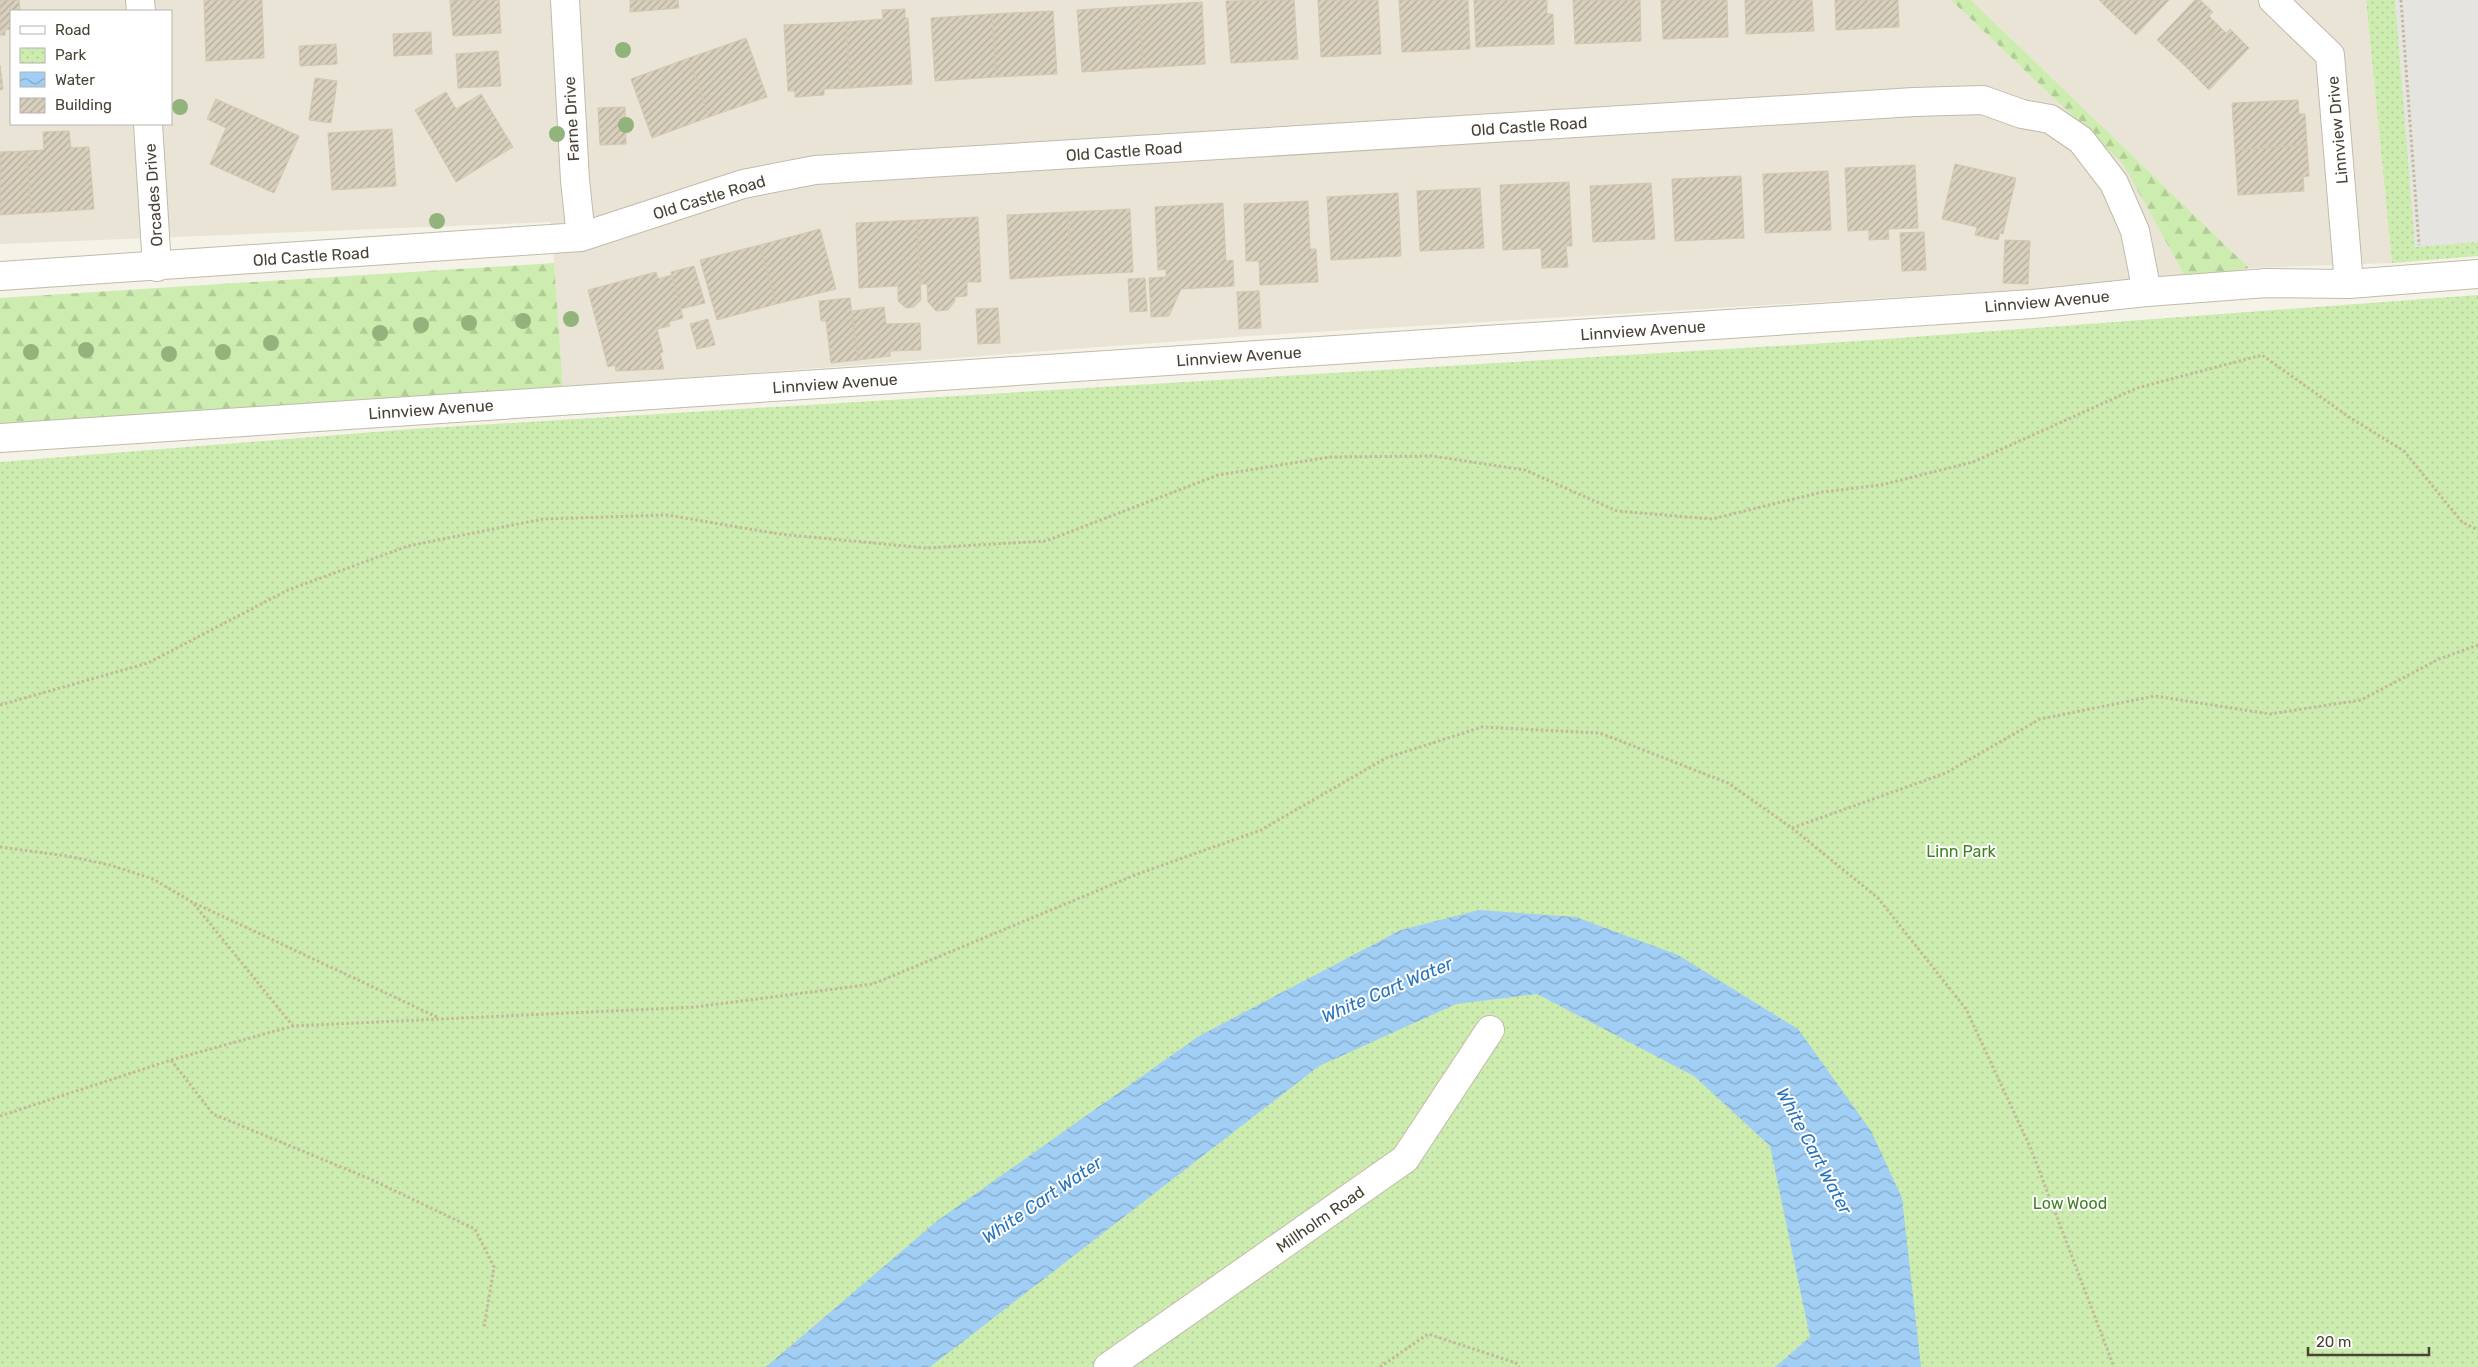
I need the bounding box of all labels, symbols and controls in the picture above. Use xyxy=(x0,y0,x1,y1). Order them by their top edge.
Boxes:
legend xyxy=(10,10,172,125)
text: Road xyxy=(55,21,91,39)
text: Park xyxy=(55,46,86,64)
text: Water xyxy=(55,71,95,89)
street label: Linnview Drive xyxy=(2323,75,2352,185)
street label: Farne Drive xyxy=(560,76,583,162)
text: Building xyxy=(55,96,112,114)
street label: Old Castle Road xyxy=(1470,113,1588,140)
street label: Old Castle Road xyxy=(1065,138,1183,165)
street label: Orcades Drive xyxy=(140,143,167,247)
street label: Old Castle Road xyxy=(651,171,768,224)
street label: Old Castle Road xyxy=(252,243,370,270)
street label: Linnview Avenue xyxy=(1984,287,2110,316)
street label: Linnview Avenue xyxy=(1580,317,1706,344)
street label: Linnview Avenue xyxy=(1176,343,1302,370)
street label: Linnview Avenue xyxy=(772,370,898,397)
street label: Linnview Avenue xyxy=(368,396,494,423)
park label: Linn Park xyxy=(1926,842,1996,861)
water label: White Cart Water xyxy=(1318,952,1457,1028)
water label: White Cart Water xyxy=(1771,1084,1857,1219)
water label: White Cart Water xyxy=(978,1151,1107,1248)
street label: Millholm Road xyxy=(1273,1182,1368,1257)
park label: Low Wood xyxy=(2033,1194,2107,1213)
scale bar xyxy=(2308,1324,2429,1356)
text: 20 m xyxy=(2316,1333,2351,1351)

